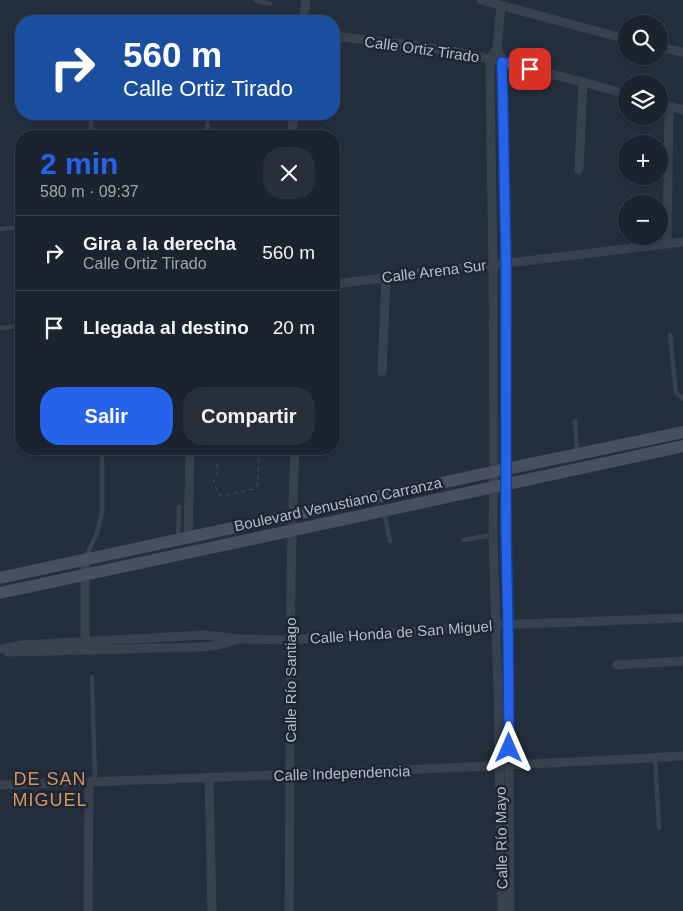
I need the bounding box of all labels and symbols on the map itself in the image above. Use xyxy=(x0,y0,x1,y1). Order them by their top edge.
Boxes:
street label: Calle Ortiz Tirado xyxy=(363,33,481,65)
pin xyxy=(509,48,551,90)
street label: Calle Arena Sur xyxy=(381,256,487,286)
street label: Boulevard Venustiano Carranza xyxy=(233,474,444,534)
street label: Calle Río Santiago xyxy=(282,617,299,743)
street label: Calle Honda de San Miguel xyxy=(309,617,493,647)
position arrow xyxy=(482,721,534,773)
street label: Calle Independencia xyxy=(273,762,411,784)
district label: DE SAN MIGUEL xyxy=(12,769,88,810)
street label: Calle Río Mayo xyxy=(492,787,510,889)

